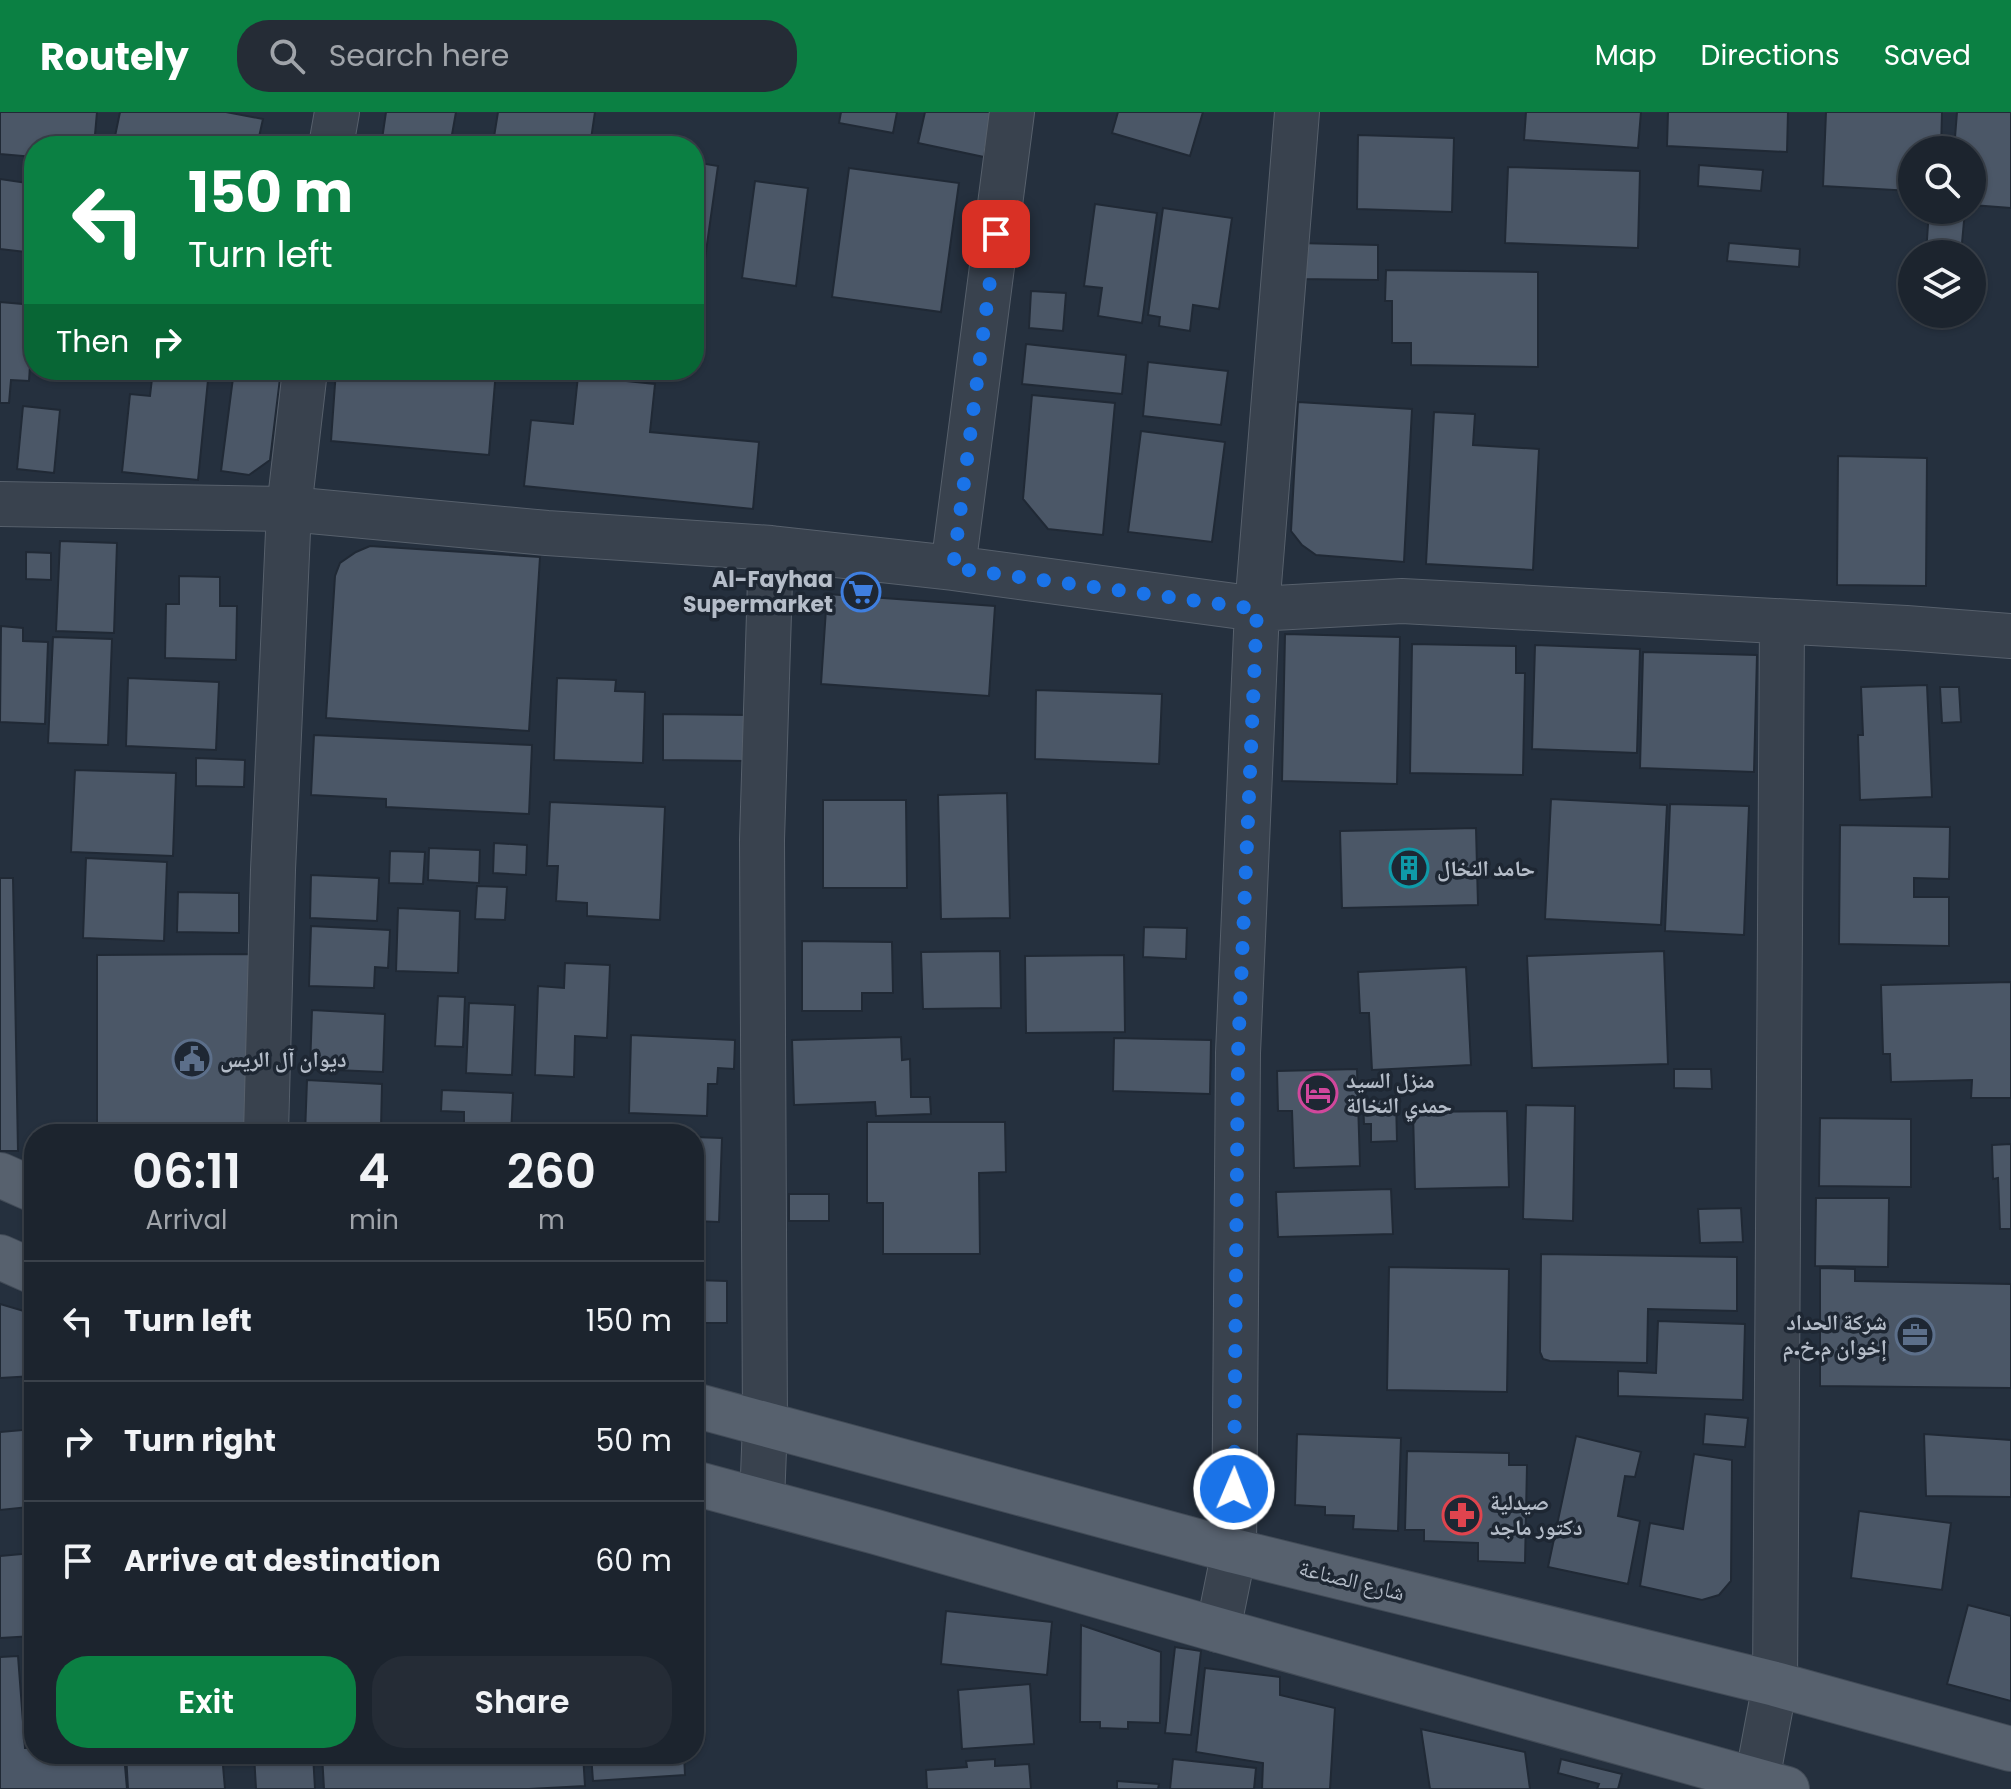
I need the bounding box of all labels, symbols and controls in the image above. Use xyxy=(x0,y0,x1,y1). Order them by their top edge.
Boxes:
search box xyxy=(237,20,797,92)
text: Routely xyxy=(40,30,189,83)
icon: search xyxy=(265,34,309,78)
text: Search here xyxy=(329,34,509,77)
text: Map xyxy=(1595,36,1657,75)
text: Directions xyxy=(1701,36,1840,75)
text: Saved xyxy=(1884,36,1971,75)
map controls xyxy=(1898,136,1986,328)
button: search xyxy=(1898,136,1986,224)
text: 150 m xyxy=(188,153,353,232)
icon: left xyxy=(56,168,160,272)
pin xyxy=(962,200,1030,268)
icon: arrive xyxy=(974,212,1018,256)
text: Turn left xyxy=(188,229,333,280)
button: layers xyxy=(1898,240,1986,328)
text: Then xyxy=(56,320,129,363)
icon: right xyxy=(145,320,189,364)
place label: Al-Fayhaa Supermarket xyxy=(683,564,833,620)
supermarket icon: Al-Fayhaa Supermarket xyxy=(840,571,882,613)
building icon: حامد النخال xyxy=(1388,847,1430,889)
place label: حامد النخال xyxy=(1437,853,1535,884)
public building icon: ديوان آل الريس xyxy=(171,1038,213,1080)
place label: ديوان آل الريس xyxy=(220,1044,347,1075)
place label: منزل السيد حمدي النخالة xyxy=(1346,1065,1452,1122)
hotel icon: منزل السيد حمدي النخالة xyxy=(1297,1072,1339,1114)
text: 06:11 xyxy=(132,1138,241,1205)
text: 4 xyxy=(358,1138,390,1205)
text: 260 xyxy=(507,1138,596,1205)
text: Arrival xyxy=(146,1202,227,1238)
text: min xyxy=(349,1202,399,1238)
text: m xyxy=(538,1202,565,1238)
icon: left xyxy=(56,1299,100,1343)
text: Turn left xyxy=(124,1299,252,1342)
text: 150 m xyxy=(586,1299,672,1342)
place label: شركة الحداد إخوان م.خ.م xyxy=(1783,1307,1887,1363)
office icon: شركة الحداد إخوان م.خ.م xyxy=(1894,1314,1936,1356)
icon: right xyxy=(56,1419,100,1463)
text: Turn right xyxy=(124,1419,276,1462)
text: 50 m xyxy=(595,1419,672,1462)
position arrow xyxy=(1192,1447,1276,1531)
place label: صيدلية دكتور ماجد xyxy=(1490,1487,1583,1543)
pharmacy icon: صيدلية دكتور ماجد xyxy=(1441,1494,1483,1536)
icon: arrive xyxy=(56,1539,100,1583)
text: Arrive at destination xyxy=(124,1539,441,1582)
text: 60 m xyxy=(595,1539,672,1582)
street label: شارع الصناعة xyxy=(1296,1552,1408,1609)
button: Exit xyxy=(56,1656,356,1748)
button: Share xyxy=(372,1656,672,1748)

